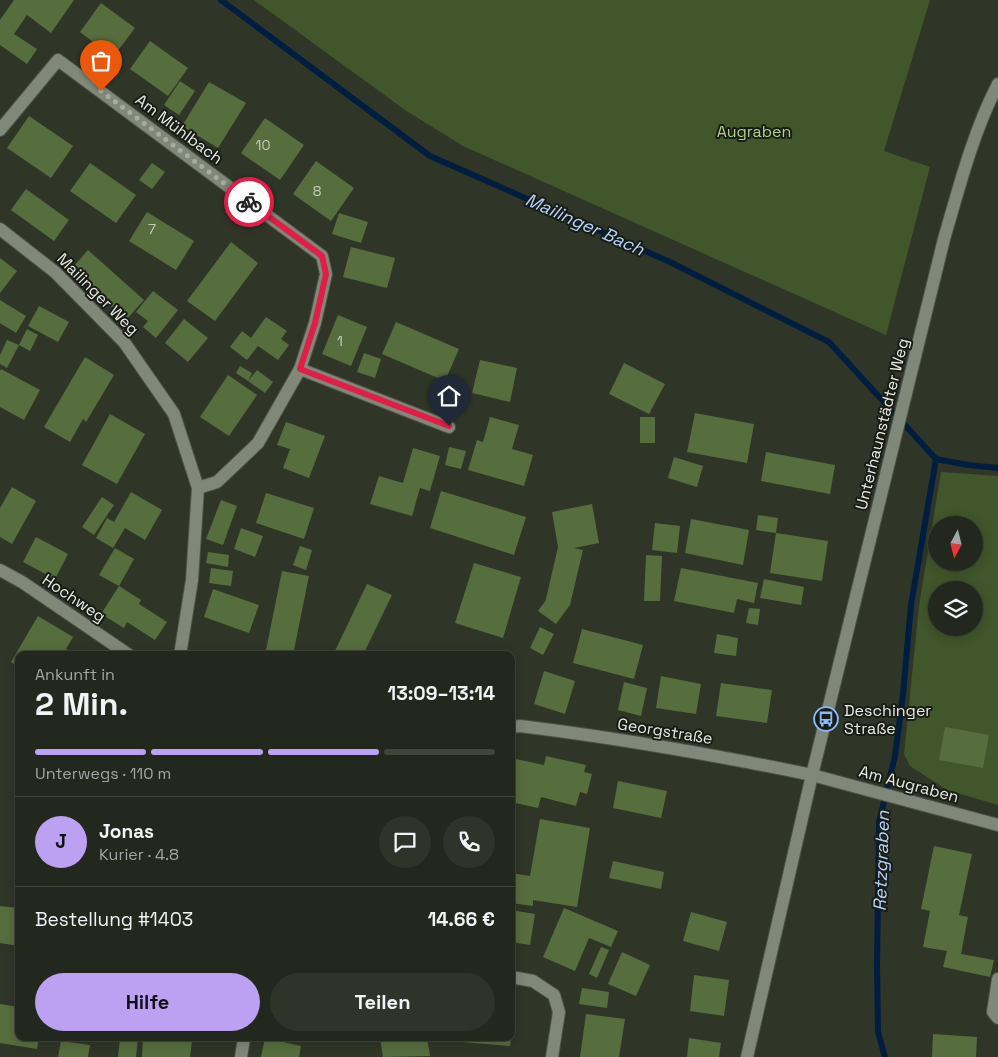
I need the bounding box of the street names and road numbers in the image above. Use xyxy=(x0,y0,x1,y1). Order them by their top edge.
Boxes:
street label: Am Mühlbach xyxy=(131,89,227,169)
street label: Mailinger Weg xyxy=(52,248,144,340)
street label: Unterhaunstädter Weg xyxy=(851,336,913,512)
street label: Hochweg xyxy=(38,569,110,627)
street label: Georgstraße xyxy=(616,713,714,749)
street label: Am Augraben xyxy=(857,761,961,807)

